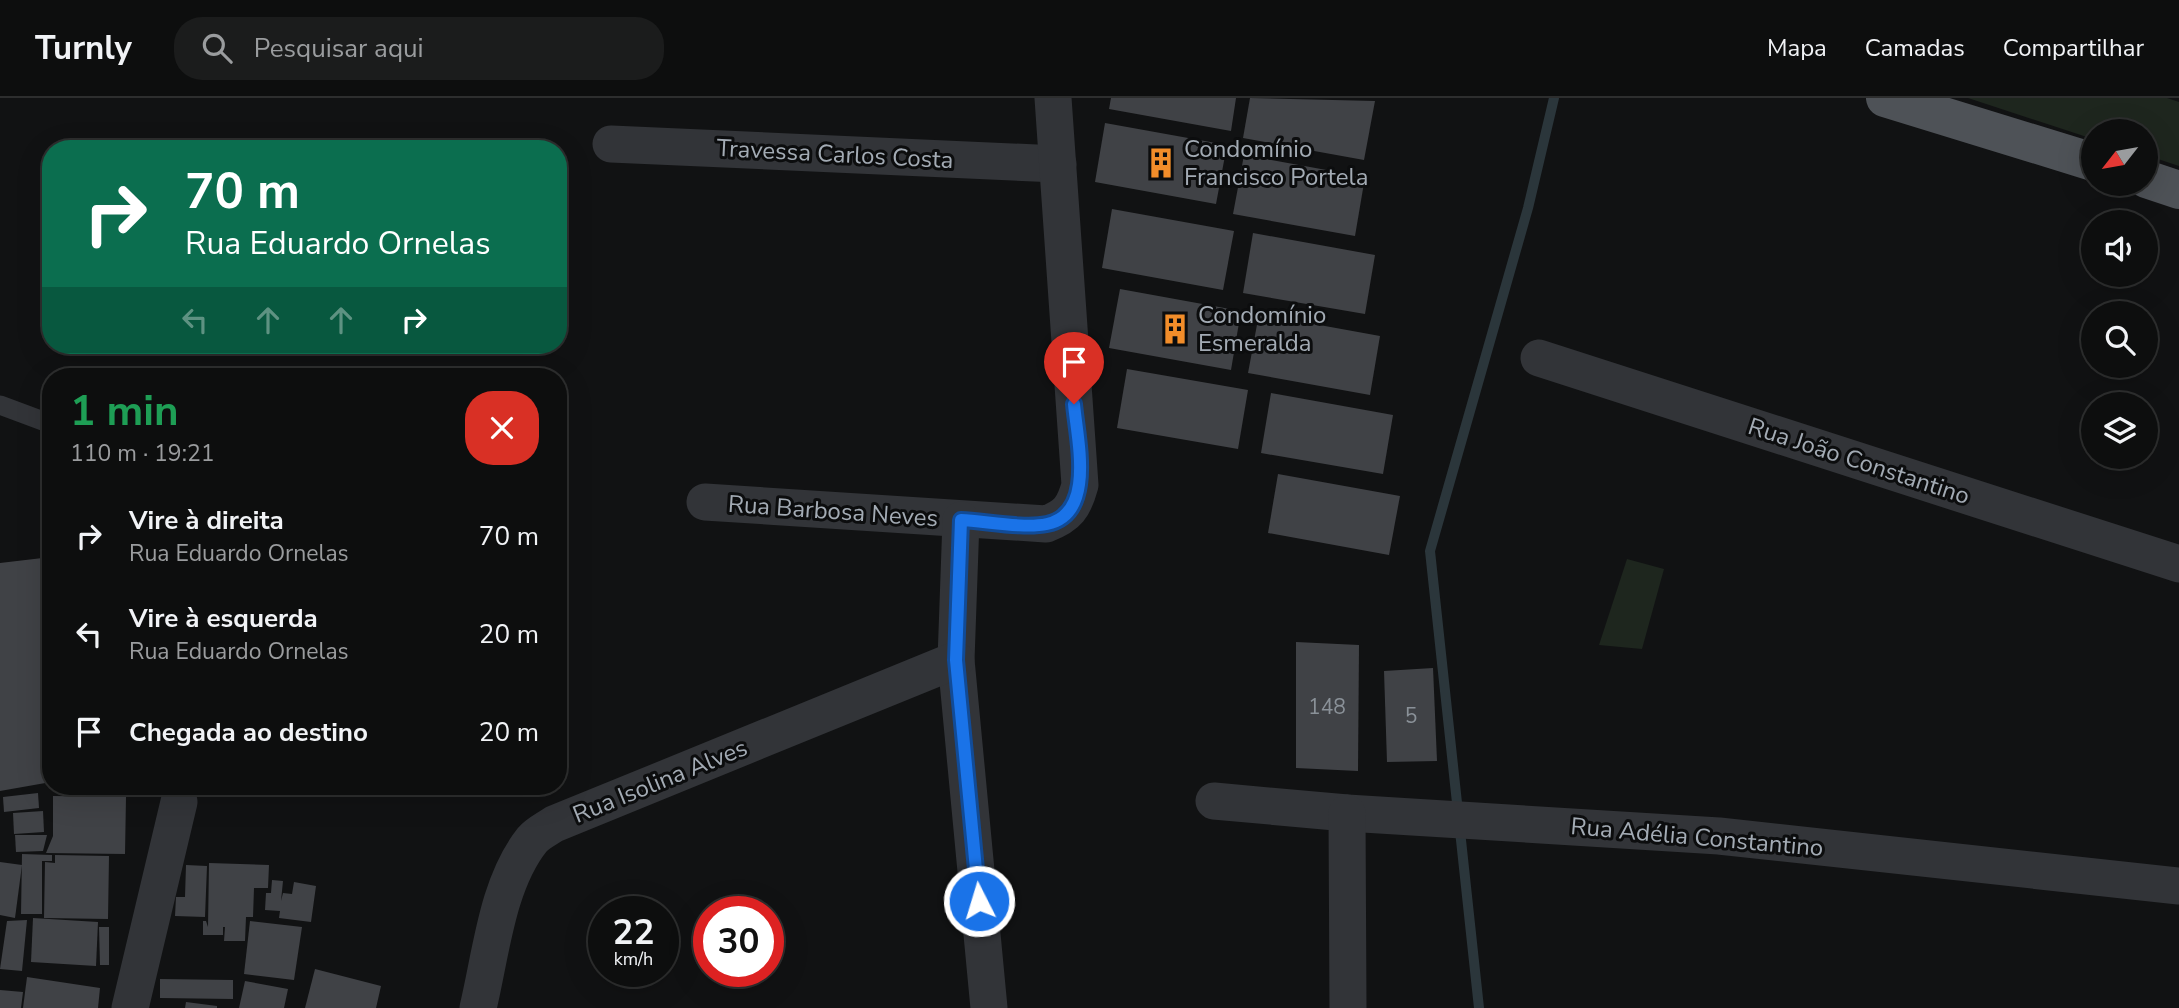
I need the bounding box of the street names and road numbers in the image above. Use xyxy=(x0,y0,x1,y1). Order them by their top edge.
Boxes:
street label: Travessa Carlos Costa xyxy=(716,132,954,176)
street label: Rua João Constantino xyxy=(1744,410,1974,512)
street label: Rua Barbosa Neves xyxy=(727,488,939,534)
street label: Rua Isolina Alves xyxy=(568,731,752,831)
street label: Rua Adélia Constantino xyxy=(1569,810,1825,864)

